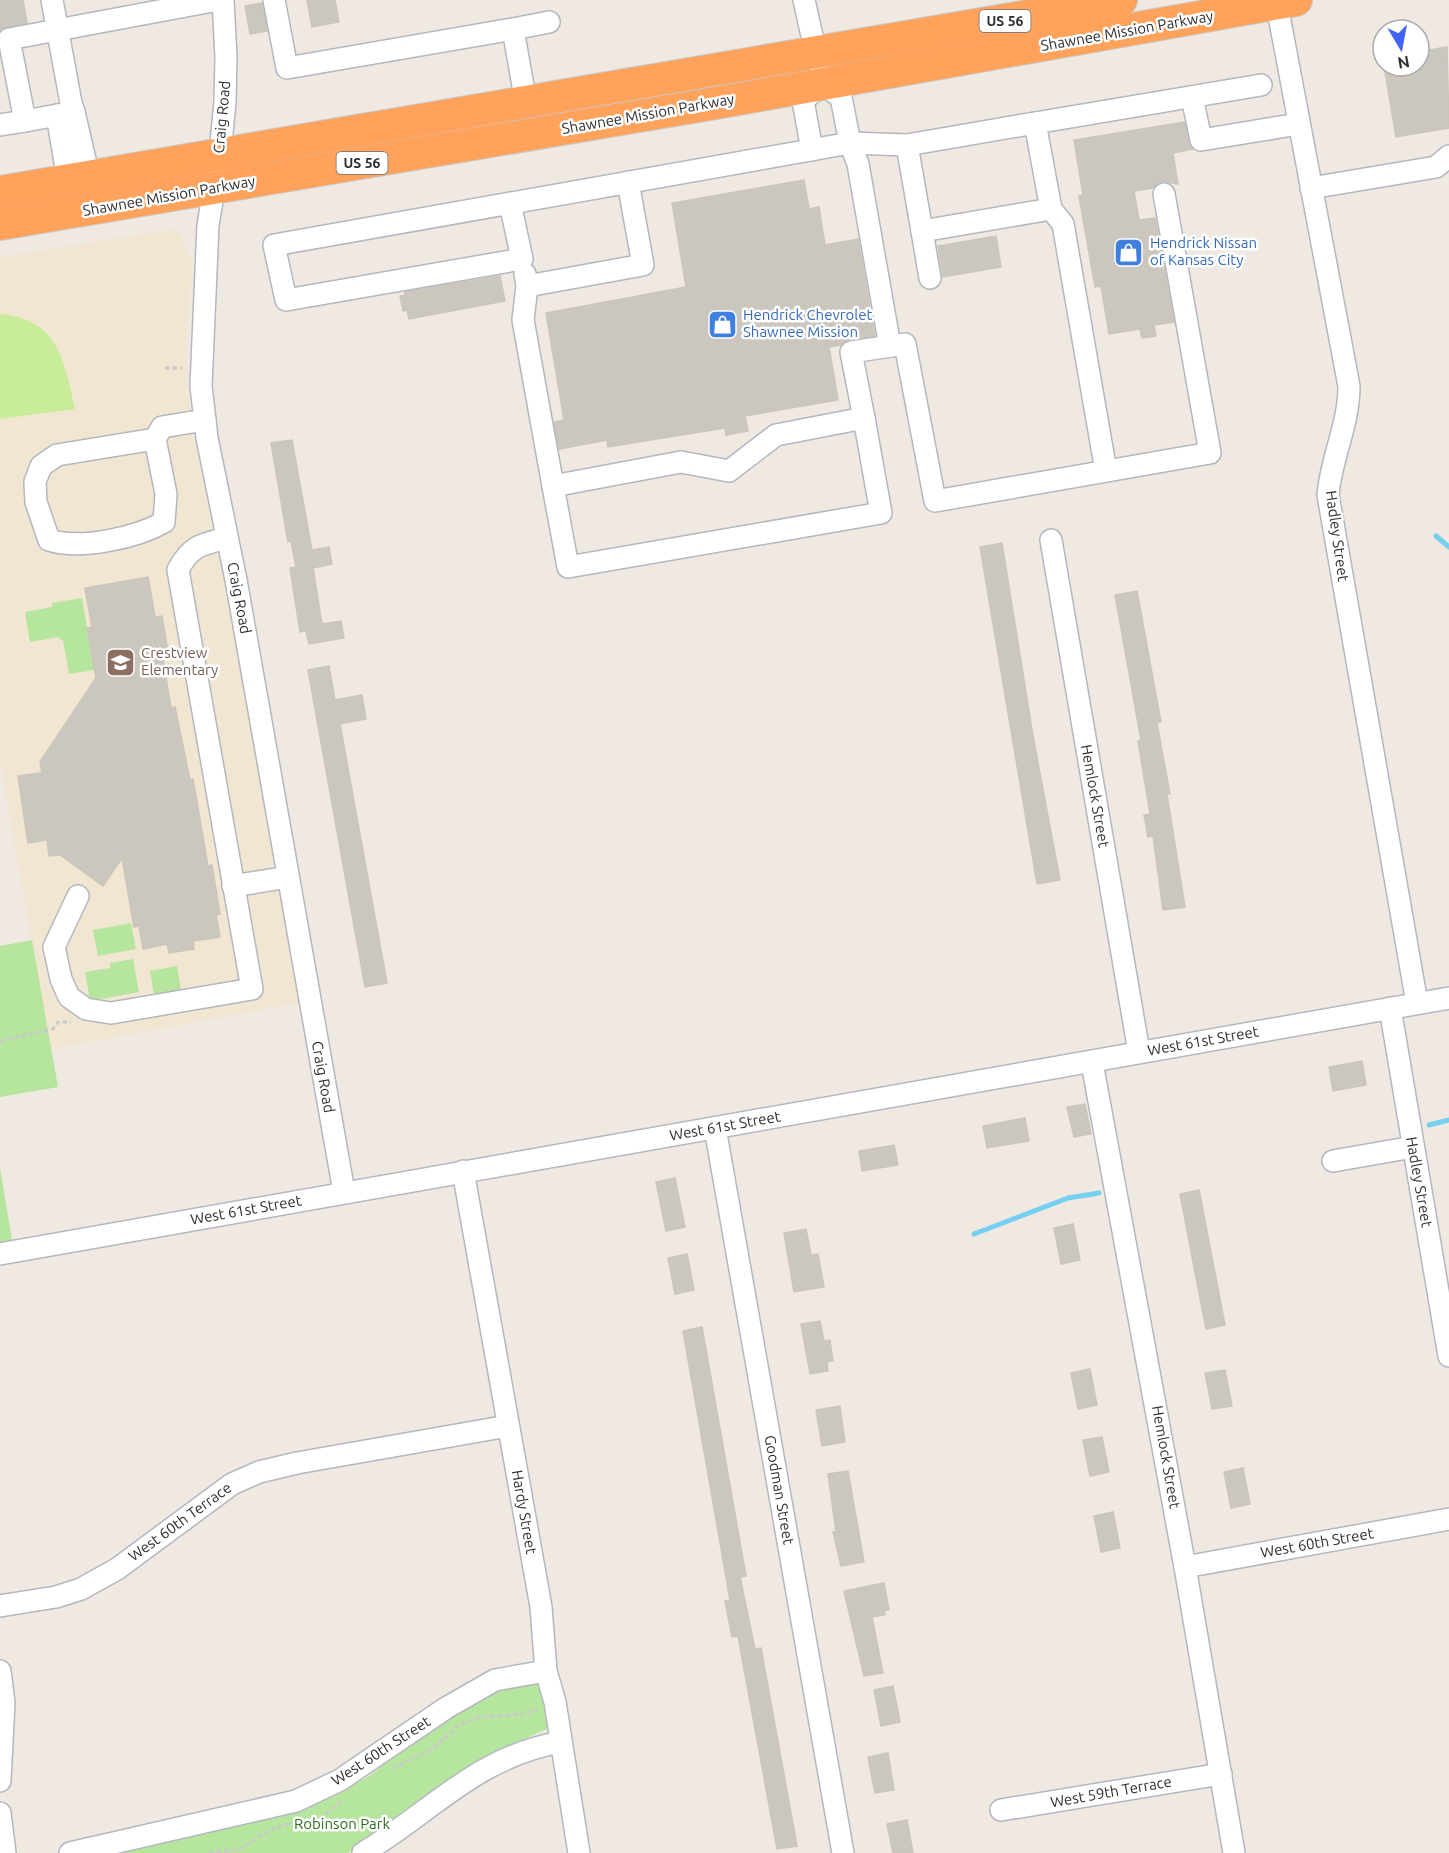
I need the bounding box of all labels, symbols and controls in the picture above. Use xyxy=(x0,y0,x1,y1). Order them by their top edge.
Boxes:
street label: Shawnee Mission Parkway xyxy=(1039,7,1214,54)
road number: US 56 xyxy=(980,10,1030,32)
north arrow xyxy=(1371,18,1431,78)
text: N xyxy=(1396,53,1411,73)
street label: Craig Road xyxy=(210,80,233,154)
street label: Shawnee Mission Parkway xyxy=(560,90,735,137)
road number: US 56 xyxy=(336,152,388,174)
street label: Shawnee Mission Parkway xyxy=(81,172,256,219)
place label: Hendrick Nissan of Kansas City xyxy=(1150,234,1257,268)
shop icon: Hendrick Nissan of Kansas City xyxy=(1113,236,1145,268)
place label: Hendrick Chevrolet Shawnee Mission xyxy=(743,306,872,340)
shop icon: Hendrick Chevrolet Shawnee Mission xyxy=(706,308,738,340)
street label: Hadley Street xyxy=(1323,489,1352,583)
street label: Craig Road xyxy=(224,561,255,635)
place label: Crestview Elementary xyxy=(141,644,218,678)
school or university icon: Crestview Elementary xyxy=(104,646,136,678)
street label: Hemlock Street xyxy=(1078,743,1113,849)
street label: West 61st Street xyxy=(1146,1022,1260,1059)
street label: Craig Road xyxy=(309,1040,338,1114)
street label: West 61st Street xyxy=(668,1107,782,1144)
street label: Hadley Street xyxy=(1403,1135,1436,1229)
street label: West 61st Street xyxy=(189,1191,303,1228)
street label: Hemlock Street xyxy=(1149,1404,1184,1510)
street label: Goodman Street xyxy=(762,1434,798,1546)
street label: Hardy Street xyxy=(509,1469,540,1555)
street label: West 60th Terrace xyxy=(125,1479,234,1565)
street label: West 60th Street xyxy=(1259,1524,1375,1561)
street label: West 60th Street xyxy=(328,1712,433,1789)
street label: West 59th Terrace xyxy=(1049,1772,1173,1811)
park label: Robinson Park xyxy=(294,1815,391,1832)

